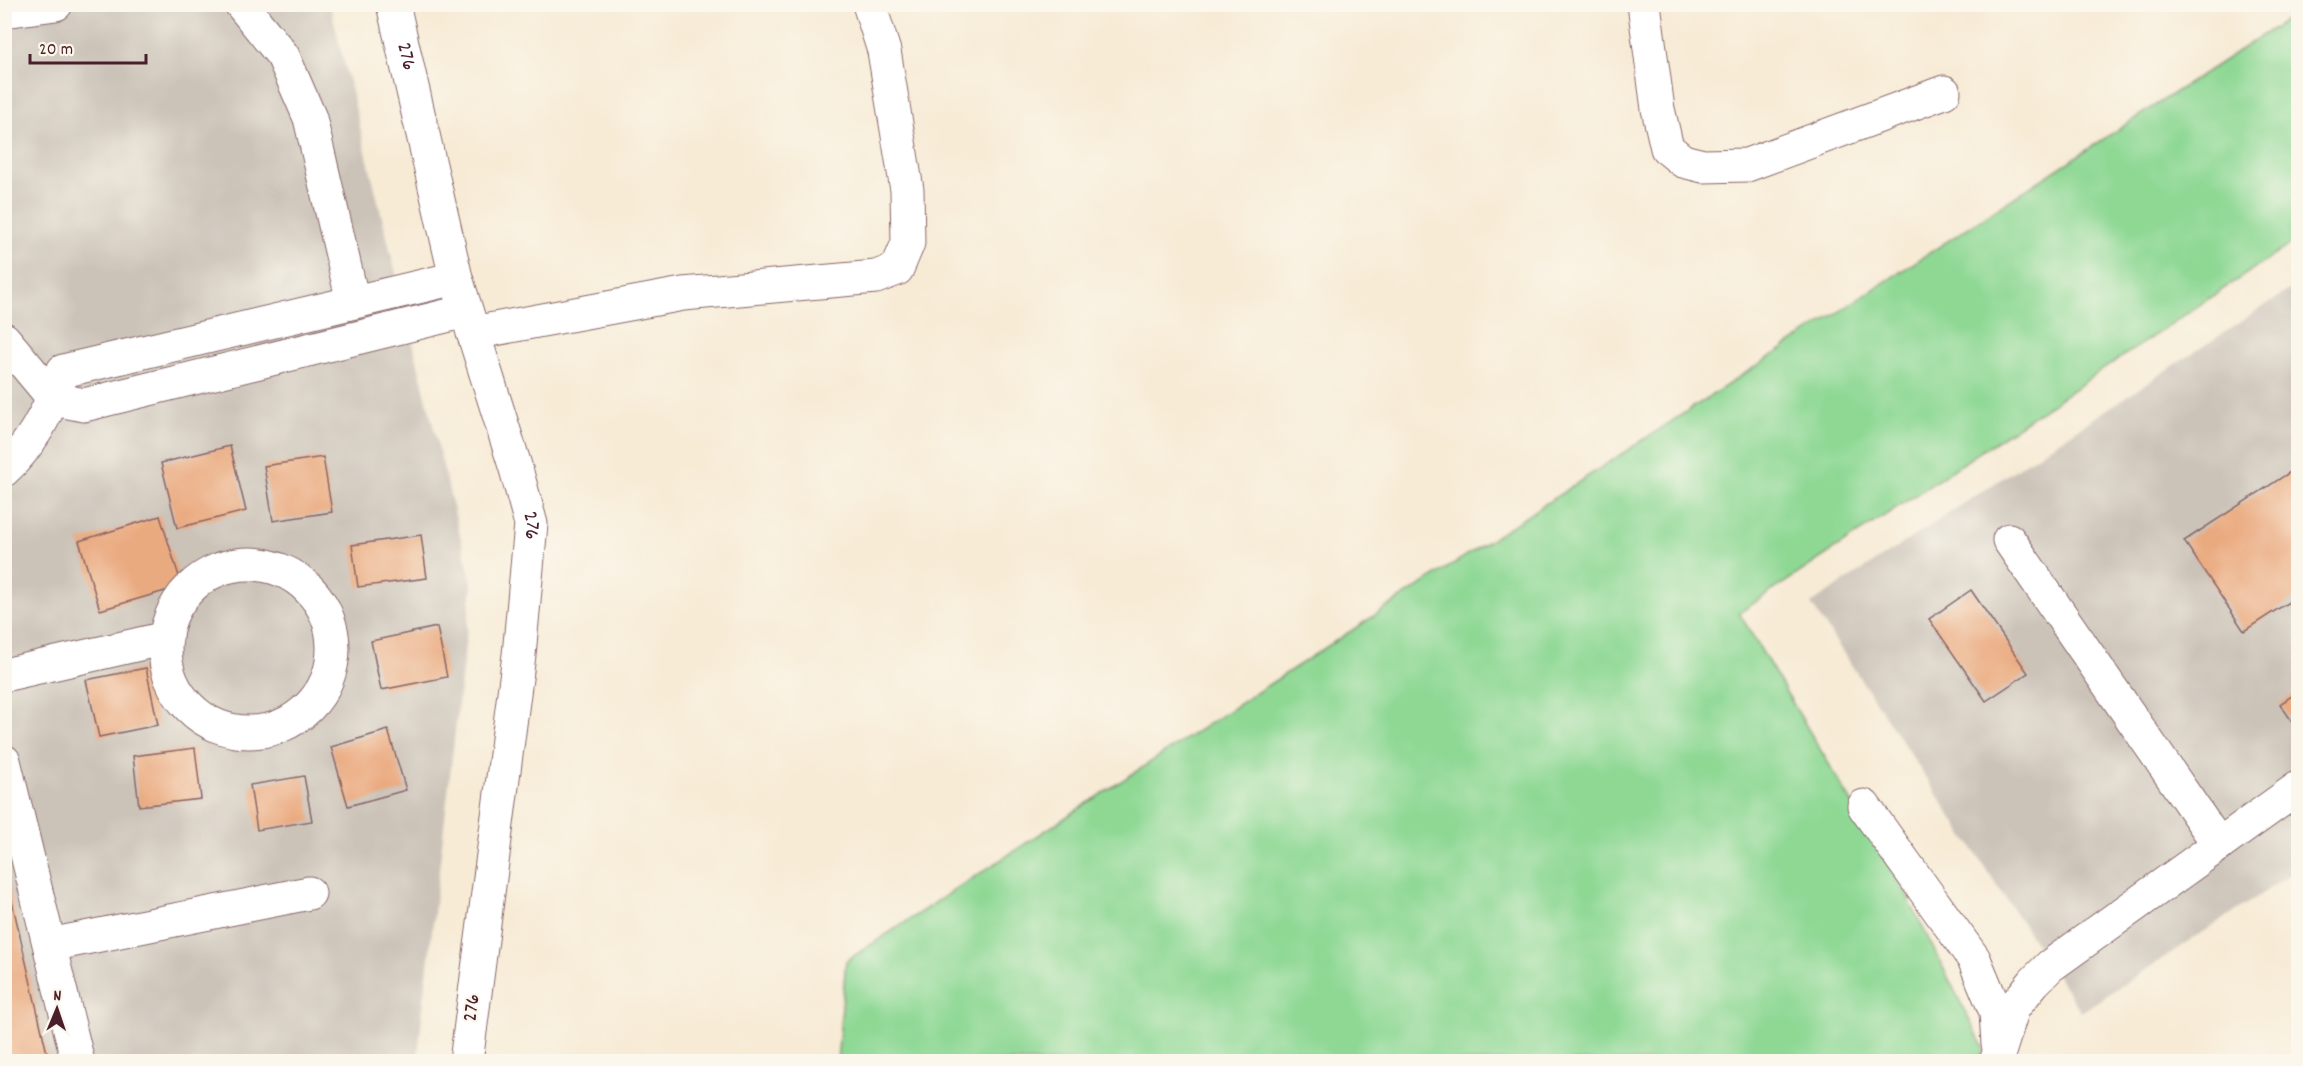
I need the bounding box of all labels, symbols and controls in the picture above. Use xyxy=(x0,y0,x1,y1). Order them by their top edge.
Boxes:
scale bar xyxy=(30,27,146,65)
text: 20 m xyxy=(39,38,73,63)
street label: 276 xyxy=(387,40,423,73)
street label: 276 xyxy=(513,508,546,541)
north arrow xyxy=(27,979,87,1039)
text: N xyxy=(53,985,62,1008)
street label: 276 xyxy=(456,993,490,1023)

